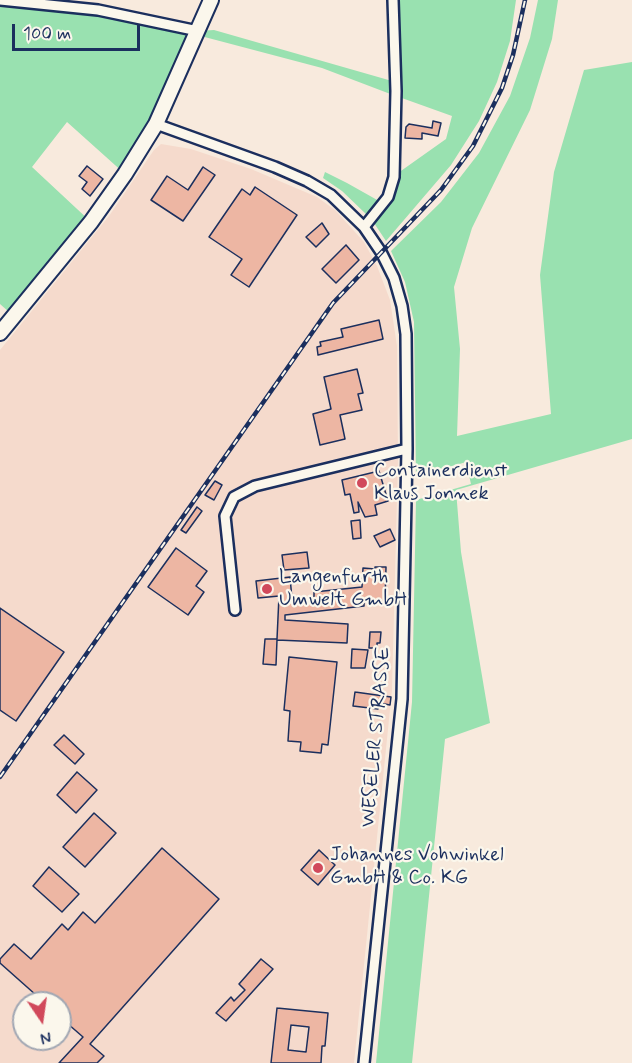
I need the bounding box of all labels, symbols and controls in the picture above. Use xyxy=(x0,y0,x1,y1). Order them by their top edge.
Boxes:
scale bar xyxy=(15,12,142,50)
text: 100 m xyxy=(23,22,71,46)
place label: Containerdienst Klaus Jonnek xyxy=(374,460,507,507)
marker: Containerdienst Klaus Jonnek xyxy=(355,476,369,490)
place label: Langenfurth Umwelt GmbH xyxy=(279,566,407,613)
marker: Langenfurth Umwelt GmbH xyxy=(260,582,274,596)
street label: WESELER STRASSE xyxy=(357,646,397,828)
place label: Johannes Vohwinkel GmbH & Co. KG xyxy=(330,844,504,891)
marker: Johannes Vohwinkel GmbH & Co. KG xyxy=(311,861,325,875)
north arrow xyxy=(12,991,72,1051)
text: N xyxy=(38,1026,53,1049)

